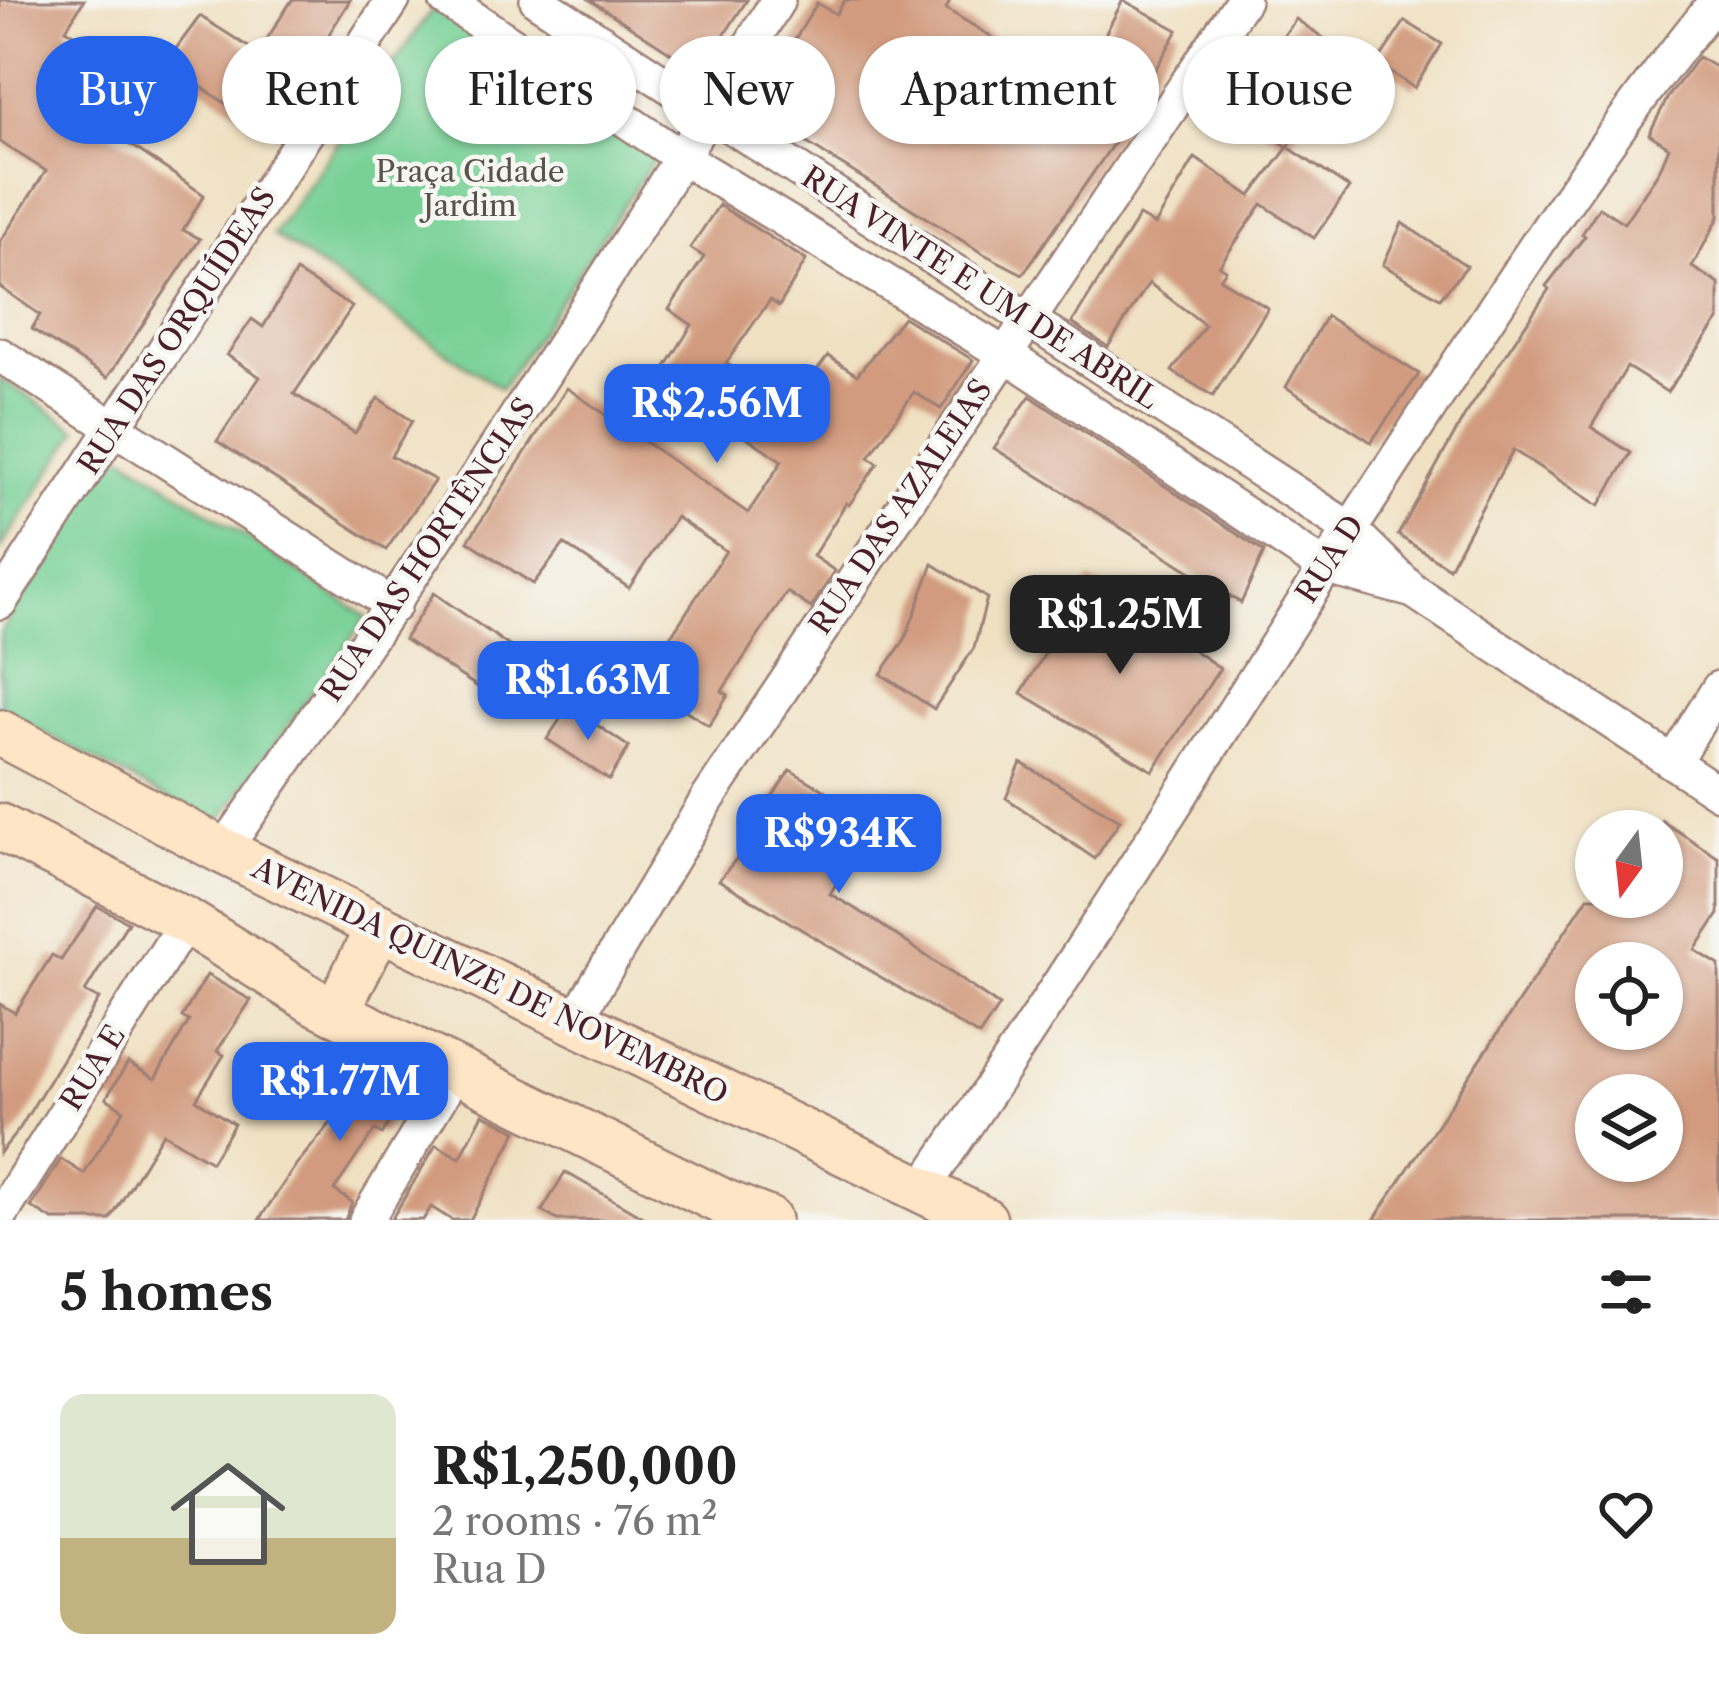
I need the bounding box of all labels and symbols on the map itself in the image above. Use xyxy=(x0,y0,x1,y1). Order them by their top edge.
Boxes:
park label: Praça Cidade Jardim xyxy=(375,153,565,224)
street label: RUA VINTE E UM DE ABRIL xyxy=(795,158,1166,417)
street label: RUA DAS ORQUÍDEAS xyxy=(70,180,283,481)
pin: R$2.56M xyxy=(606,364,828,466)
street label: RUA DAS AZALEIAS xyxy=(801,372,1000,641)
street label: RUA DAS HORTÊNCIAS xyxy=(312,391,543,708)
street label: RUA D xyxy=(1288,508,1372,610)
pin: R$1.25M xyxy=(1009,575,1231,677)
pin: R$1.63M xyxy=(477,641,699,743)
pin: R$934K xyxy=(741,794,937,896)
north arrow xyxy=(1575,810,1683,918)
street label: AVENIDA QUINZE DE NOVEMBRO xyxy=(245,848,734,1112)
street label: RUA E xyxy=(52,1018,133,1117)
pin: R$1.77M xyxy=(229,1042,451,1144)

